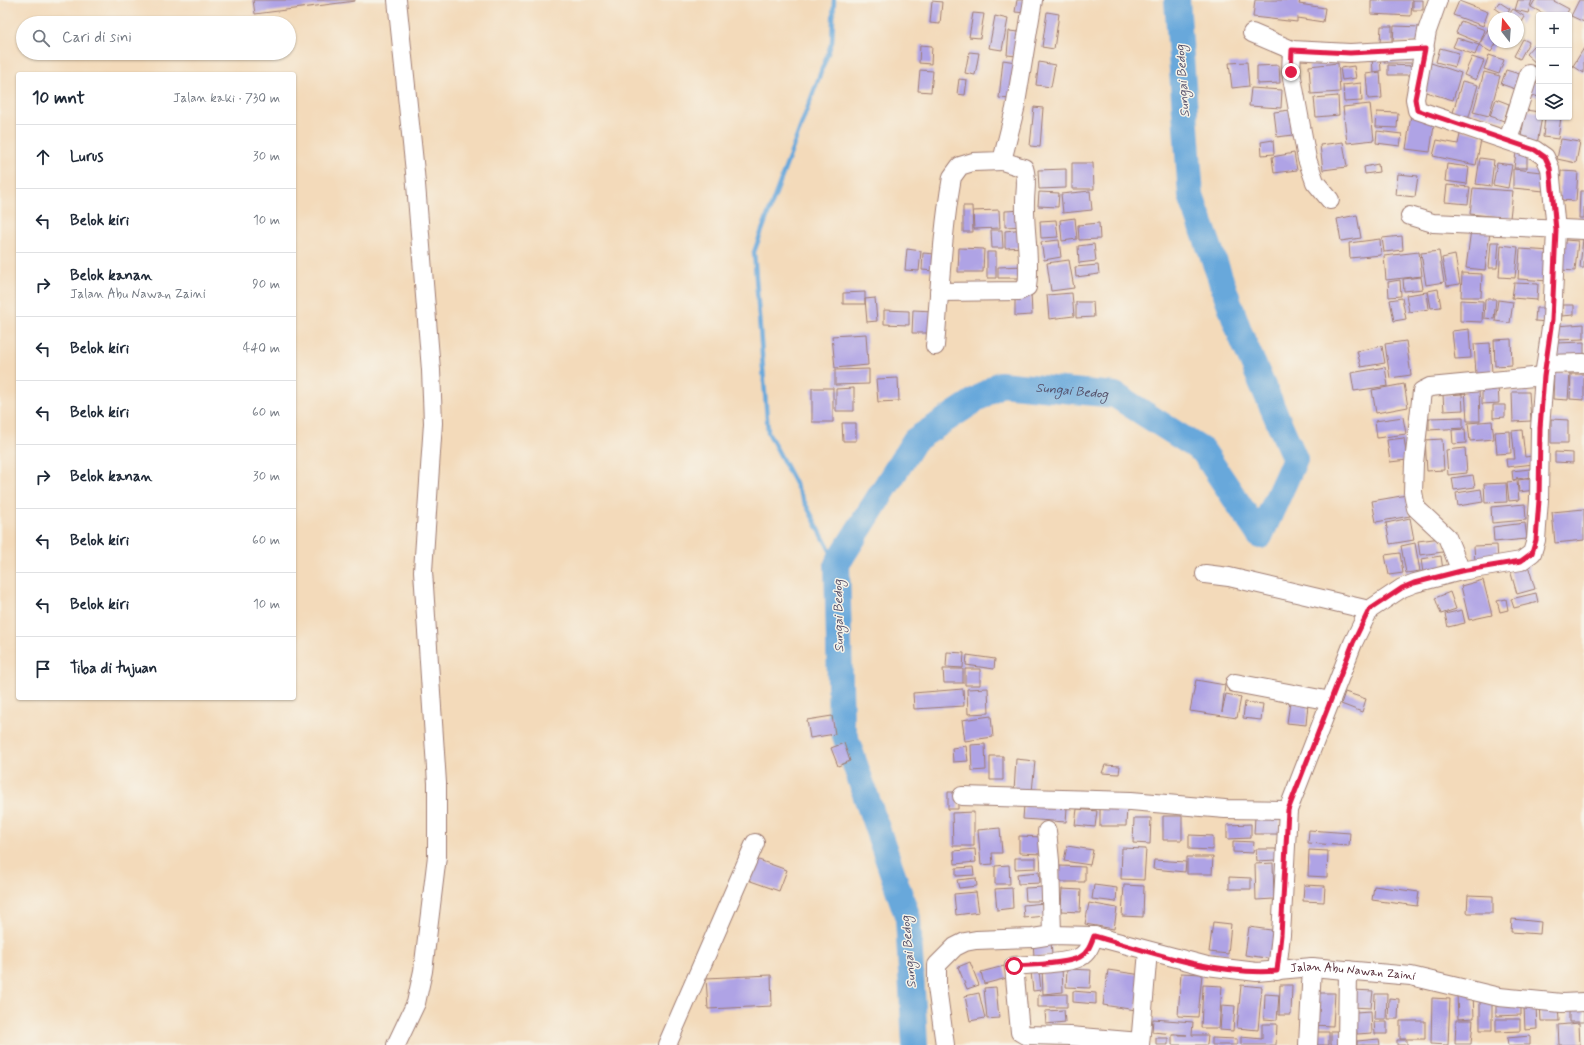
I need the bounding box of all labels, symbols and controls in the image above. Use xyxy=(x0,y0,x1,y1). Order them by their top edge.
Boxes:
north arrow xyxy=(1488,12,1524,48)
map controls xyxy=(1536,12,1572,120)
button: + xyxy=(1536,12,1572,48)
search box xyxy=(16,16,296,60)
icon: search xyxy=(30,27,52,49)
text: Cari di sini xyxy=(62,28,132,48)
water label: Sungai Bedog xyxy=(1172,43,1195,118)
button: − xyxy=(1536,48,1572,84)
route end xyxy=(1282,63,1300,81)
button: layers xyxy=(1536,84,1572,120)
text: 10 mnt xyxy=(32,87,85,109)
text: Jalan kaki · 730 m xyxy=(173,90,280,107)
icon: ahead xyxy=(32,146,54,168)
text: Lurus xyxy=(70,147,103,167)
text: 30 m xyxy=(253,148,280,165)
icon: left xyxy=(32,210,54,232)
text: Belok kiri xyxy=(70,211,129,231)
text: 10 m xyxy=(253,212,280,229)
text: Belok kanan xyxy=(70,266,153,286)
icon: right xyxy=(32,274,54,296)
text: 90 m xyxy=(252,276,280,293)
text: Jalan Abu Nawan Zaini xyxy=(70,286,206,303)
icon: left xyxy=(32,338,54,360)
text: Belok kiri xyxy=(70,339,129,359)
text: 440 m xyxy=(243,340,280,357)
water label: Sungai Bedog xyxy=(1035,379,1110,404)
icon: left xyxy=(32,402,54,424)
text: Belok kiri xyxy=(70,403,129,423)
text: 60 m xyxy=(252,404,280,421)
icon: right xyxy=(32,466,54,488)
text: Belok kanan xyxy=(70,467,153,487)
text: 30 m xyxy=(253,468,280,485)
icon: left xyxy=(32,530,54,552)
text: Belok kiri xyxy=(70,531,129,551)
text: 60 m xyxy=(252,532,280,549)
water label: Sungai Bedog xyxy=(830,578,849,652)
icon: left xyxy=(32,594,54,616)
text: Belok kiri xyxy=(70,595,129,615)
text: 10 m xyxy=(253,596,280,613)
icon: arrive xyxy=(32,658,54,680)
text: Tiba di tujuan xyxy=(70,659,157,679)
water label: Sungai Bedog xyxy=(897,914,922,989)
route start xyxy=(1005,957,1023,975)
street label: Jalan Abu Nawan Zaini xyxy=(1289,959,1417,985)

